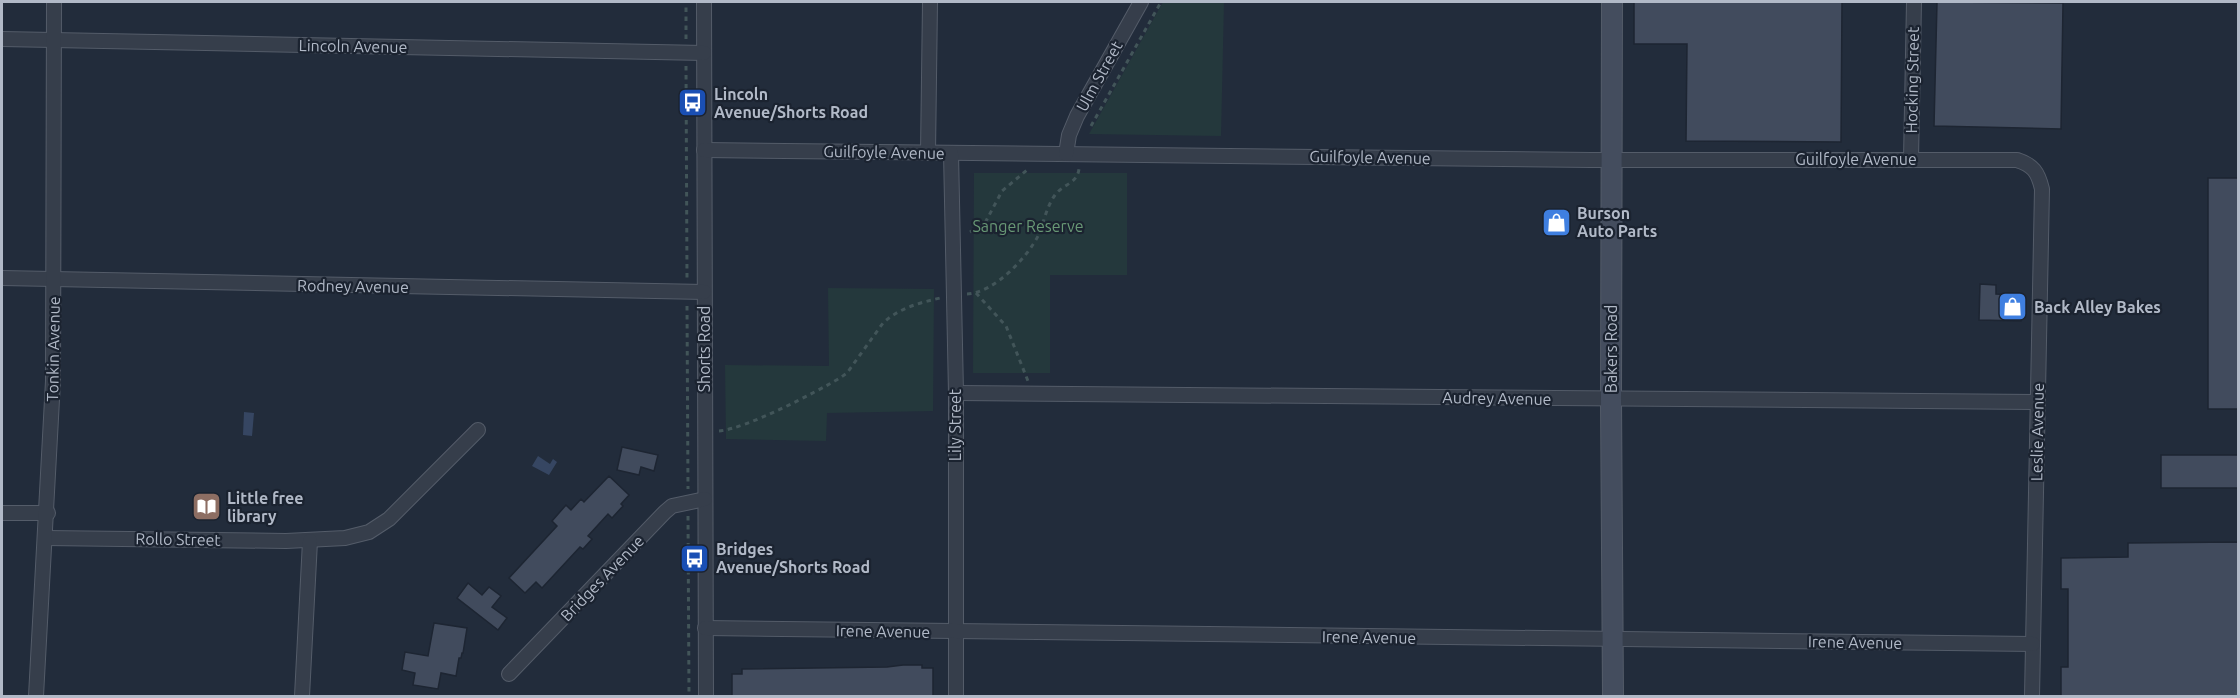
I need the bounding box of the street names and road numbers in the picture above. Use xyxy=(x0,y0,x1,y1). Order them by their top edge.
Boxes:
street label: Hocking Street xyxy=(1902,26,1922,133)
street label: Lincoln Avenue xyxy=(298,36,408,56)
street label: Ulm Street xyxy=(1072,37,1126,114)
street label: Guilfoyle Avenue xyxy=(823,142,945,162)
street label: Guilfoyle Avenue xyxy=(1309,147,1431,167)
street label: Guilfoyle Avenue xyxy=(1795,150,1917,168)
street label: Rodney Avenue xyxy=(297,276,409,296)
street label: Tonkin Avenue xyxy=(43,296,63,402)
street label: Bakers Road xyxy=(1602,305,1620,393)
street label: Shorts Road xyxy=(695,306,713,392)
street label: Leslie Avenue xyxy=(2027,383,2047,481)
street label: Lily Street xyxy=(946,388,964,461)
street label: Audrey Avenue xyxy=(1442,388,1552,408)
street label: Rollo Street xyxy=(135,529,222,549)
street label: Bridges Avenue xyxy=(557,531,647,625)
street label: Irene Avenue xyxy=(836,621,930,641)
street label: Irene Avenue xyxy=(1322,627,1416,647)
street label: Irene Avenue xyxy=(1808,632,1902,652)

